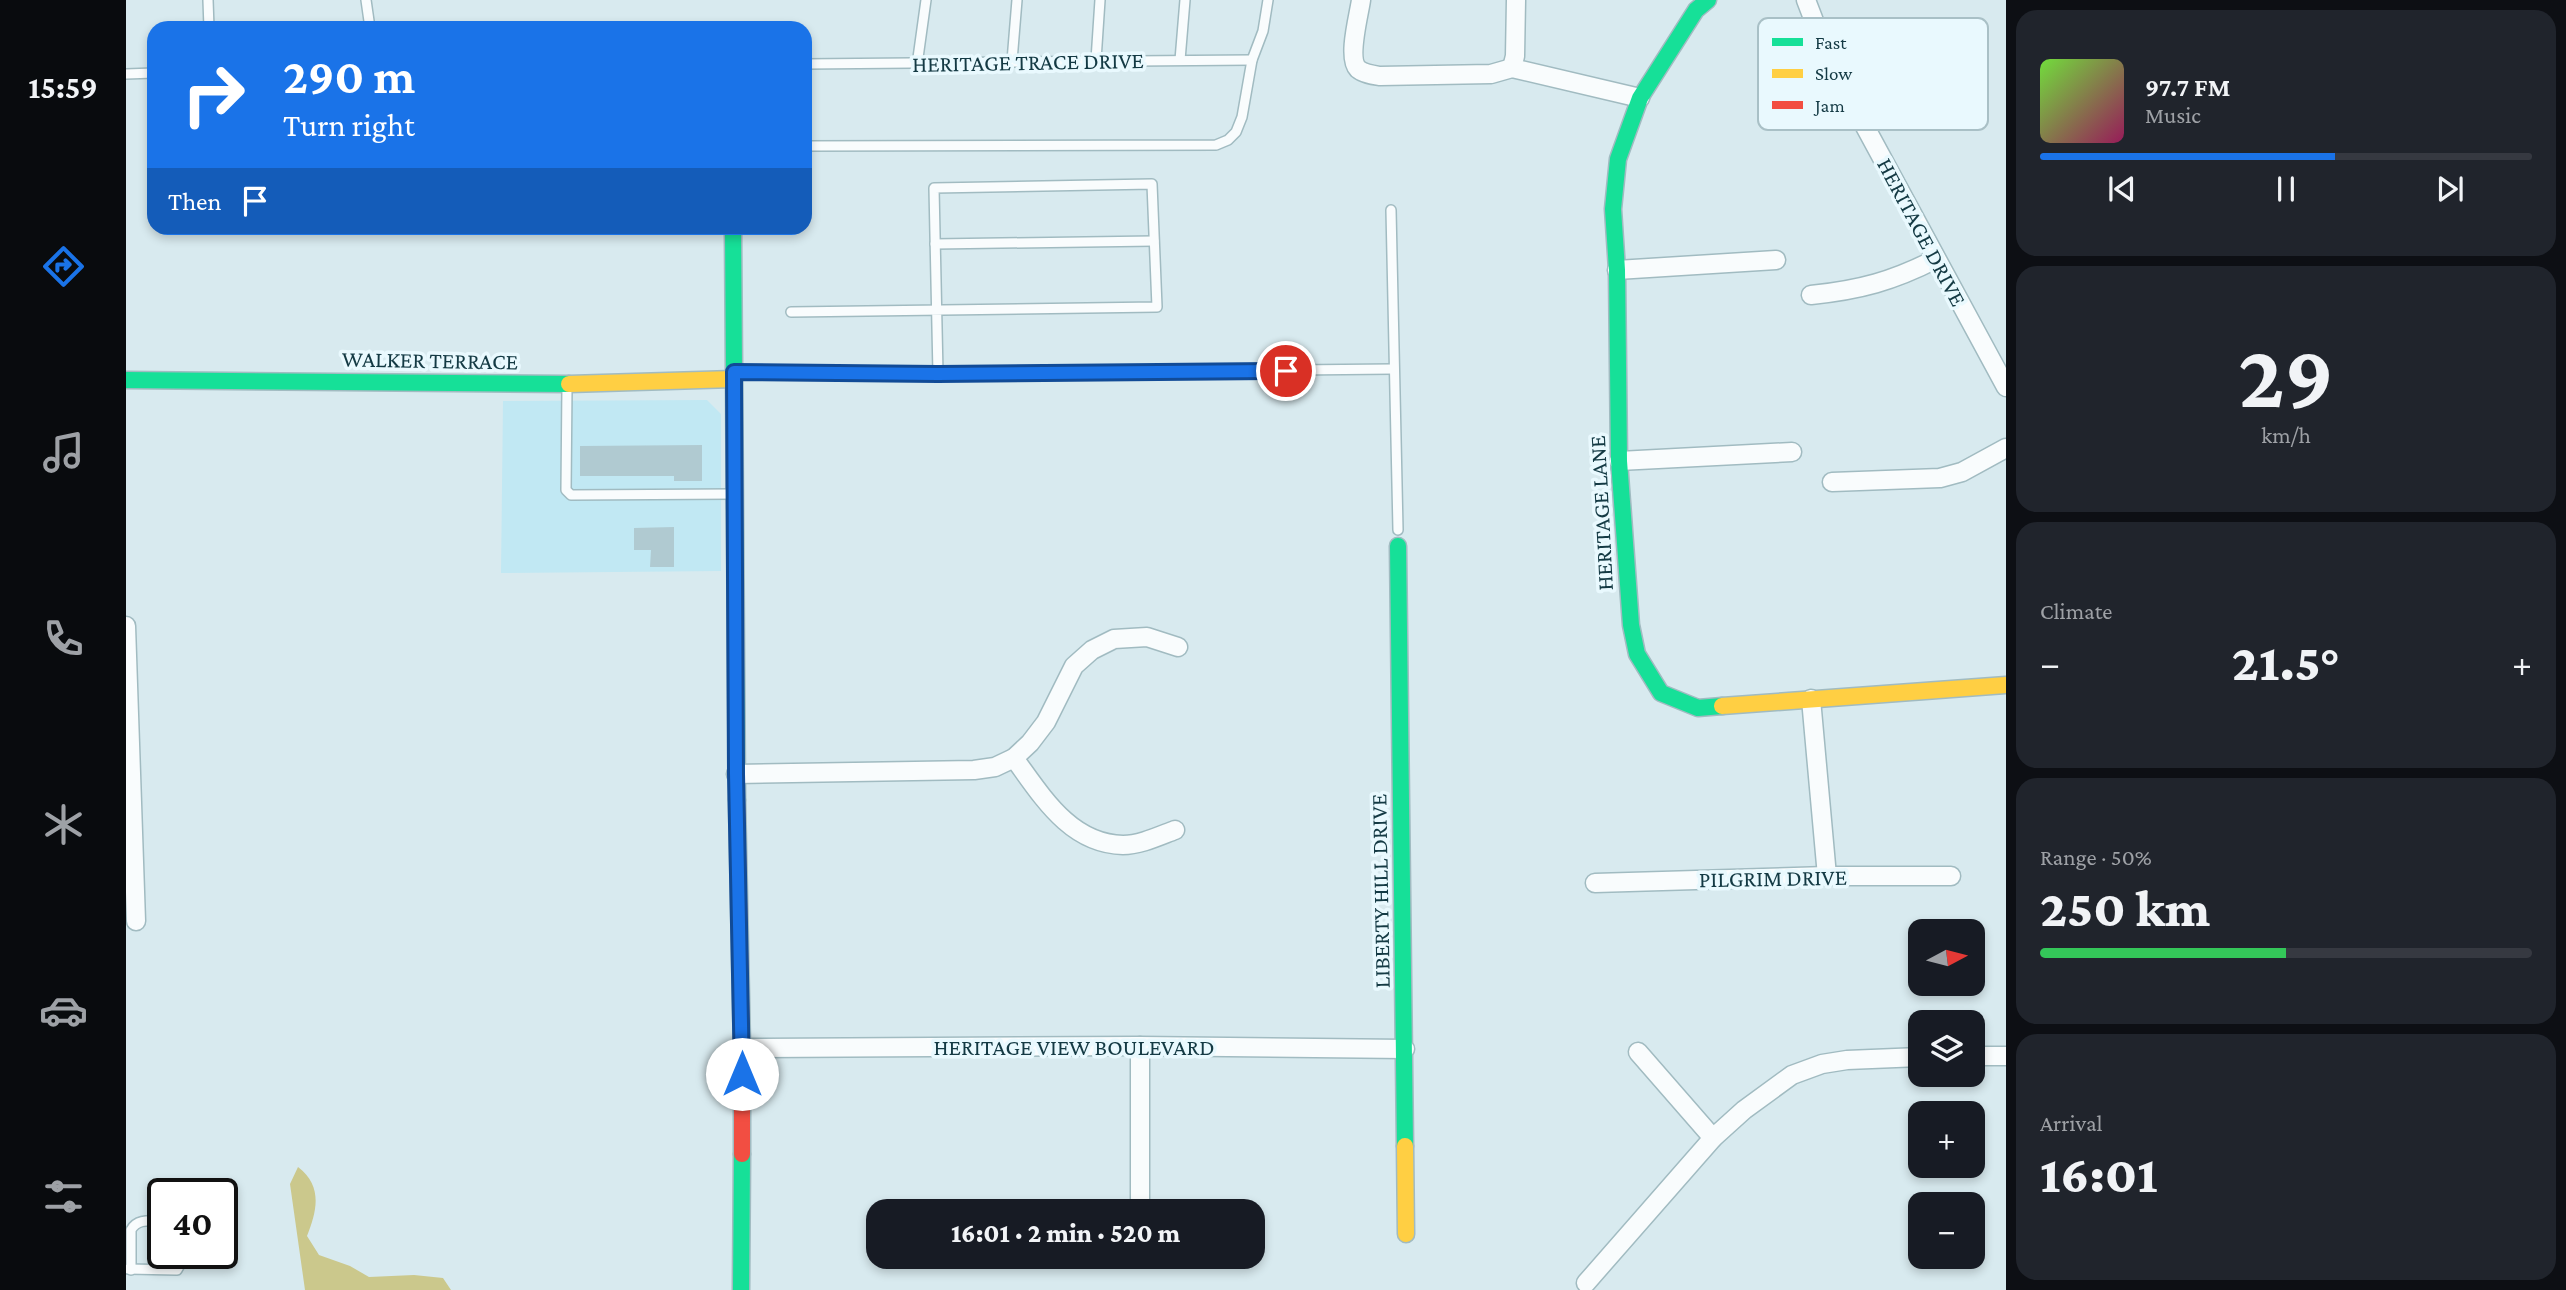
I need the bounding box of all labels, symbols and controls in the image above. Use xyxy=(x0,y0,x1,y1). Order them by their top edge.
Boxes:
legend xyxy=(1758,18,1988,130)
text: Fast xyxy=(1815,32,1847,53)
street label: HERITAGE TRACE DRIVE xyxy=(912,47,1144,77)
icon: right xyxy=(168,49,259,140)
text: 290 m xyxy=(283,49,415,104)
text: Slow xyxy=(1815,63,1852,84)
text: 15:59 xyxy=(28,69,98,105)
text: 97.7 FM xyxy=(2145,73,2230,102)
text: Jam xyxy=(1813,95,1845,116)
text: Music xyxy=(2145,102,2201,128)
text: Turn right xyxy=(283,107,415,143)
street label: HERITAGE DRIVE xyxy=(1872,153,1972,311)
icon: previous xyxy=(2103,170,2141,208)
icon: pause xyxy=(2267,170,2305,208)
icon: next xyxy=(2431,170,2469,208)
icon: arrive xyxy=(236,182,274,220)
text: Then xyxy=(168,187,222,216)
icon: directions xyxy=(39,242,88,291)
text: 29 xyxy=(2238,325,2334,427)
pin xyxy=(1256,341,1316,401)
street label: WALKER TERRACE xyxy=(342,345,518,375)
icon: arrive xyxy=(1267,352,1305,390)
text: km/h xyxy=(2261,422,2311,448)
icon: music xyxy=(39,428,88,477)
street label: HERITAGE LANE xyxy=(1584,435,1618,591)
text: Climate xyxy=(2040,598,2112,624)
icon: phone xyxy=(39,614,88,663)
text: 21.5° xyxy=(2232,633,2340,691)
text: − xyxy=(2040,642,2060,684)
text: + xyxy=(2512,642,2532,684)
street label: LIBERTY HILL DRIVE xyxy=(1365,793,1395,989)
icon: climate xyxy=(39,800,88,849)
text: Range · 50% xyxy=(2040,844,2152,870)
street label: PILGRIM DRIVE xyxy=(1699,864,1847,892)
text: 250 km xyxy=(2040,879,2210,937)
north arrow xyxy=(1908,919,1984,996)
map controls xyxy=(1908,919,1985,1269)
icon: car xyxy=(39,986,88,1035)
button: layers xyxy=(1908,1010,1985,1087)
street label: HERITAGE VIEW BOULEVARD xyxy=(934,1034,1214,1060)
position arrow xyxy=(705,1037,779,1111)
button: + xyxy=(1908,1101,1985,1178)
text: Arrival xyxy=(2040,1110,2103,1136)
text: 16:01 xyxy=(2040,1145,2158,1203)
icon: filters xyxy=(39,1172,88,1221)
speed limit sign: 40 xyxy=(147,1178,238,1269)
button: − xyxy=(1908,1192,1985,1269)
text: 16:01 · 2 min · 520 m xyxy=(951,1219,1180,1248)

